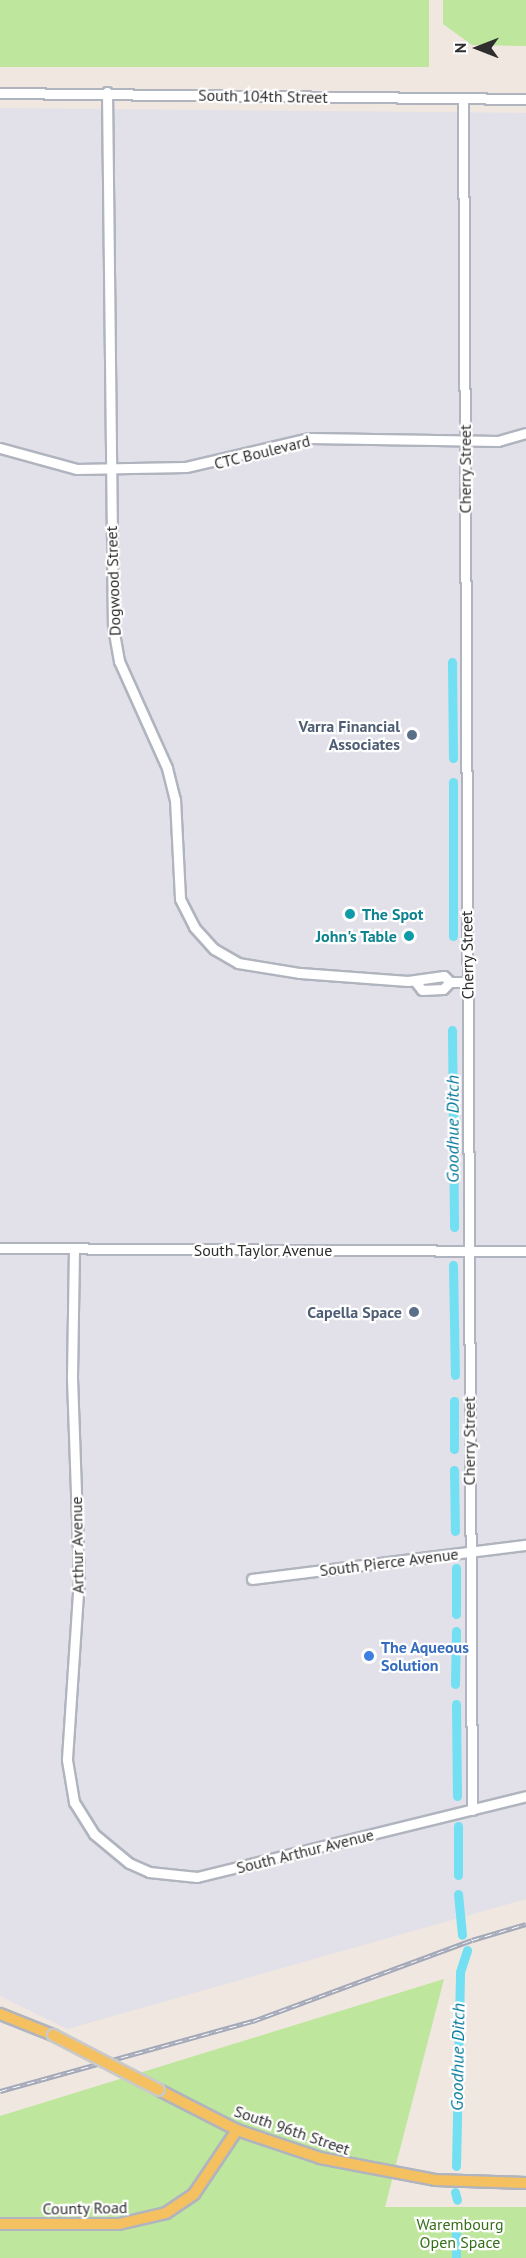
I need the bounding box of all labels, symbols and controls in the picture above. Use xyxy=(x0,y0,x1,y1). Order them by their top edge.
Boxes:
north arrow xyxy=(448,18,508,78)
text: N xyxy=(450,43,470,53)
street label: South 104th Street xyxy=(198,85,328,107)
street label: Cherry Street xyxy=(455,424,475,514)
street label: CTC Boulevard xyxy=(212,431,312,473)
street label: Dogwood Street xyxy=(101,526,125,636)
place label: Varra Financial Associates xyxy=(298,716,400,754)
marker: Varra Financial Associates xyxy=(405,728,419,742)
place label: The Spot xyxy=(362,904,423,924)
marker: The Spot xyxy=(343,907,357,921)
street label: Cherry Street xyxy=(457,910,477,1000)
place label: John's Table xyxy=(315,926,397,946)
marker: John's Table xyxy=(402,929,416,943)
water label: Goodhue Ditch xyxy=(442,1075,464,1183)
street label: South Taylor Avenue xyxy=(193,1240,333,1260)
place label: Capella Space xyxy=(307,1302,402,1322)
marker: Capella Space xyxy=(407,1305,421,1319)
street label: Cherry Street xyxy=(459,1396,479,1486)
street label: Arthur Avenue xyxy=(67,1496,87,1594)
street label: South Pierce Avenue xyxy=(318,1544,460,1580)
place label: The Aqueous Solution xyxy=(381,1637,470,1675)
marker: The Aqueous Solution xyxy=(362,1649,376,1663)
street label: South Arthur Avenue xyxy=(234,1825,376,1877)
water label: Goodhue Ditch xyxy=(446,2003,470,2111)
street label: South 96th Street xyxy=(232,2101,352,2159)
street label: County Road xyxy=(42,2198,128,2218)
park label: Warembourg Open Space xyxy=(417,2214,503,2252)

